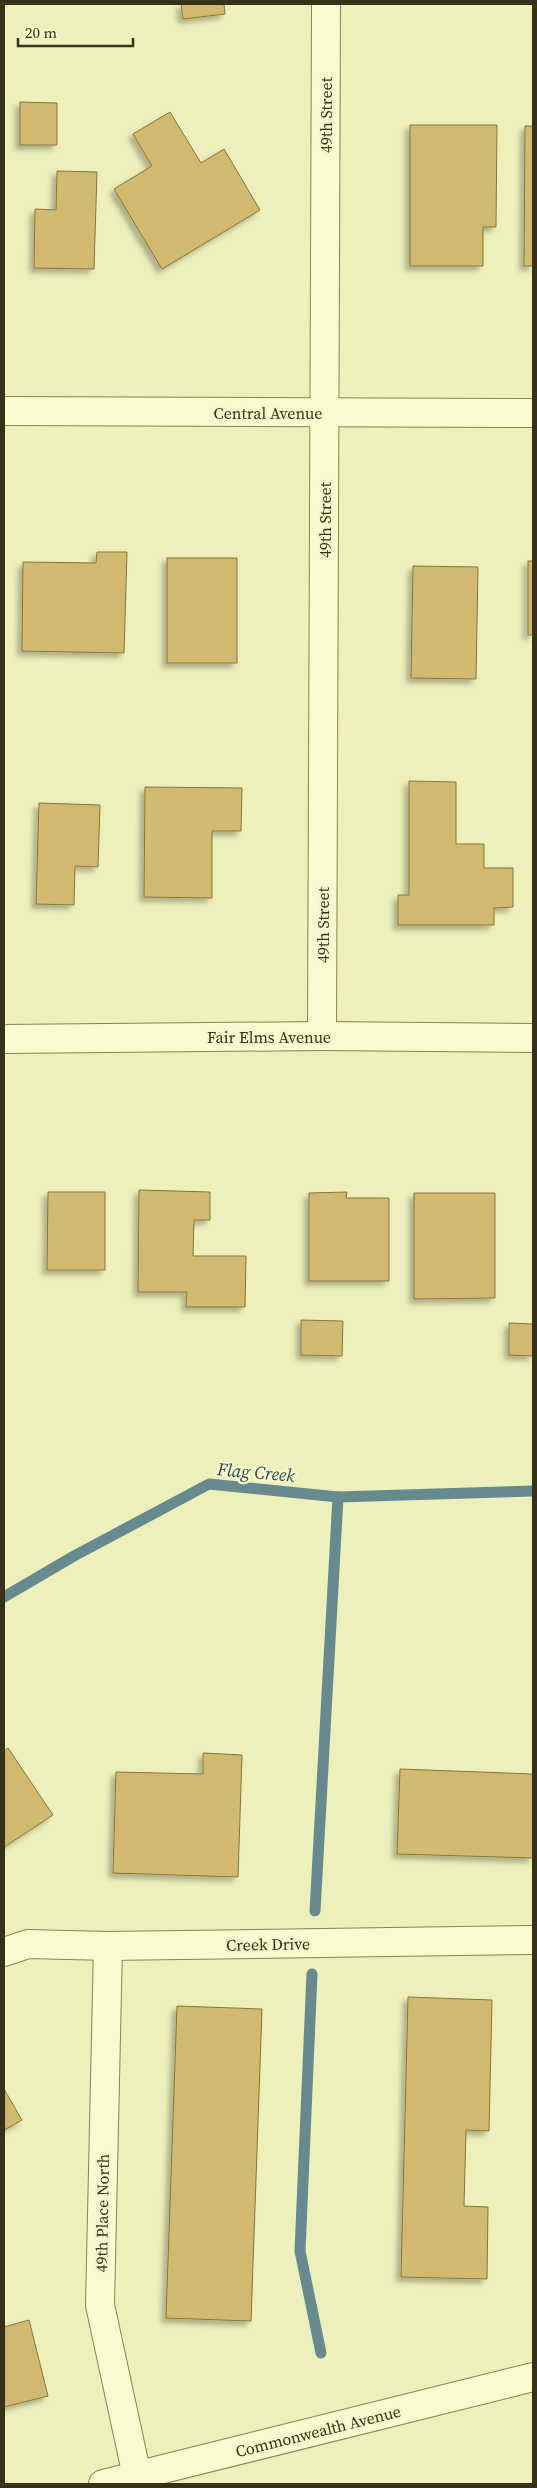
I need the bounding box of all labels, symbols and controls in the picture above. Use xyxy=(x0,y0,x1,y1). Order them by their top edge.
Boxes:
scale bar xyxy=(18,15,132,47)
text: 20 m xyxy=(25,22,57,43)
street label: 49th Street xyxy=(315,76,337,153)
street label: Central Avenue xyxy=(214,402,322,424)
street label: 49th Street xyxy=(314,481,336,558)
street label: 49th Street xyxy=(312,886,334,963)
street label: Fair Elms Avenue xyxy=(207,1026,331,1048)
water label: Flag Creek xyxy=(215,1456,296,1488)
street label: Creek Drive xyxy=(226,1932,310,1956)
street label: 49th Place North xyxy=(90,2153,114,2273)
street label: Commonwealth Avenue xyxy=(233,2400,403,2462)

